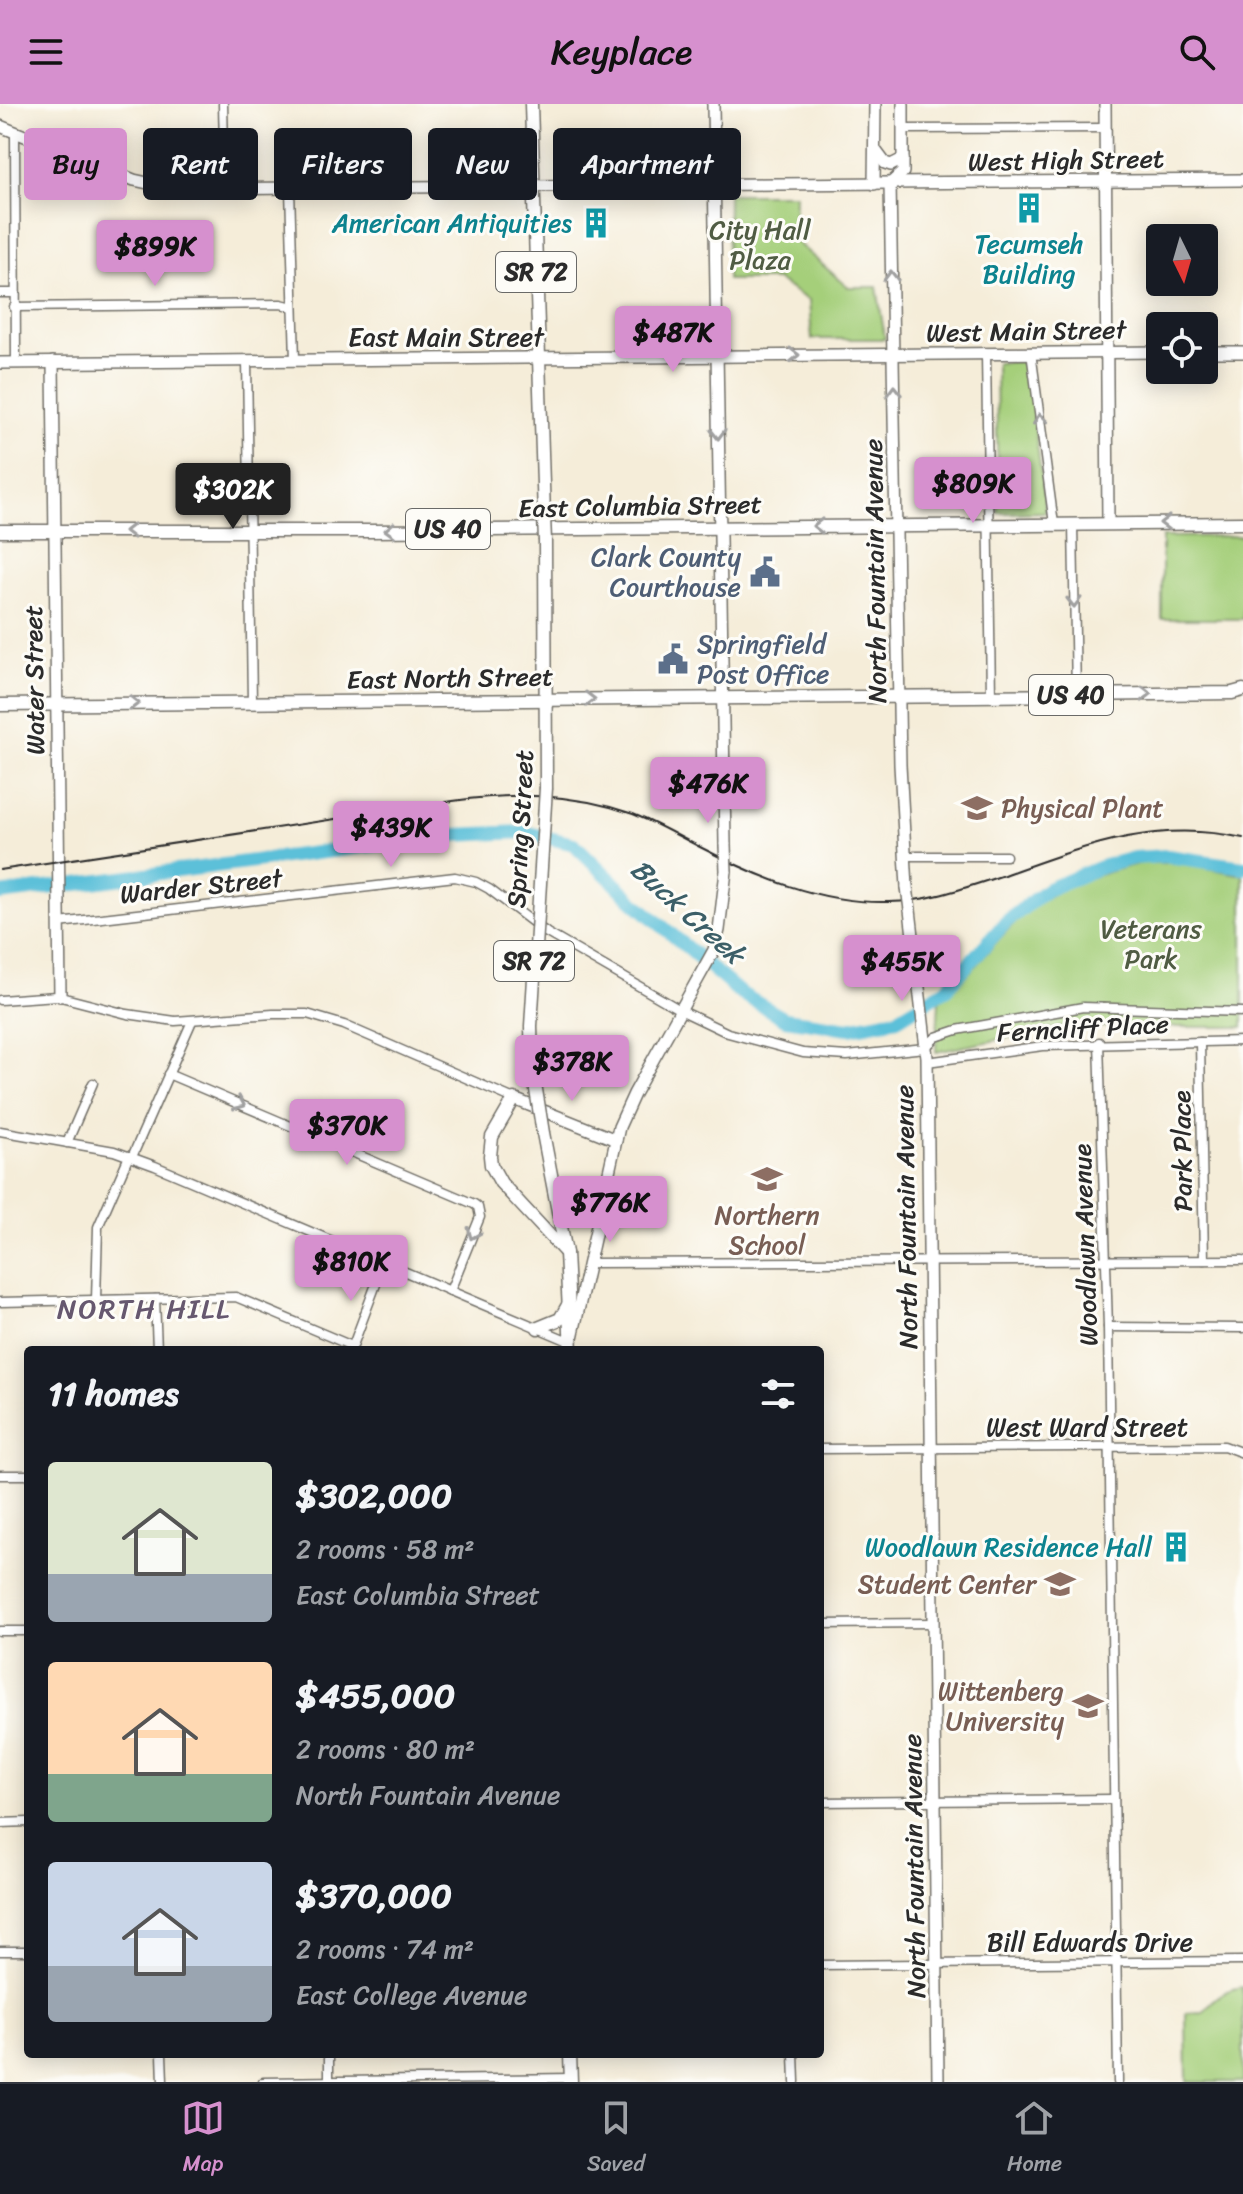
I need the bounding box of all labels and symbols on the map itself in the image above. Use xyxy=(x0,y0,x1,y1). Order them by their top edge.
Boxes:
street label: West High Street xyxy=(967,135,1165,185)
building icon: Tecumseh Building xyxy=(1012,191,1046,225)
place label: American Antiquities xyxy=(331,200,572,246)
building icon: American Antiquities xyxy=(579,206,613,240)
park label: City Hall Plaza xyxy=(709,207,811,283)
pin: $899K xyxy=(99,220,211,288)
place label: Tecumseh Building xyxy=(974,221,1084,297)
north arrow xyxy=(1146,224,1218,296)
road number: SR 72 xyxy=(496,252,576,292)
one-way arrow xyxy=(883,269,900,282)
pin: $487K xyxy=(617,306,729,374)
street label: West Main Street xyxy=(926,306,1128,356)
street label: East Main Street xyxy=(348,314,545,360)
one-way arrow xyxy=(788,346,801,364)
one-way arrow xyxy=(885,384,902,397)
one-way arrow xyxy=(1031,412,1048,425)
one-way arrow xyxy=(709,428,726,441)
street label: North Fountain Avenue xyxy=(850,438,900,704)
pin: $809K xyxy=(917,457,1029,525)
pin: $302K xyxy=(177,463,289,531)
street label: East Columbia Street xyxy=(518,481,762,531)
road number: US 40 xyxy=(406,509,490,549)
one-way arrow xyxy=(1158,514,1171,532)
one-way arrow xyxy=(811,517,824,535)
one-way arrow xyxy=(123,522,136,540)
one-way arrow xyxy=(383,522,396,539)
place label: Clark County Courthouse xyxy=(591,534,742,610)
public building icon: Clark County Courthouse xyxy=(748,555,782,589)
one-way arrow xyxy=(1066,596,1083,609)
street label: Water Street xyxy=(10,605,58,755)
place label: Springfield Post Office xyxy=(697,621,829,697)
public building icon: Springfield Post Office xyxy=(656,642,690,676)
street label: East North Street xyxy=(346,653,554,703)
road number: US 40 xyxy=(1029,675,1113,715)
one-way arrow xyxy=(1140,685,1153,703)
one-way arrow xyxy=(584,690,597,708)
one-way arrow xyxy=(128,694,141,712)
street label: Spring Street xyxy=(493,749,547,909)
pin: $476K xyxy=(652,757,764,825)
place label: Physical Plant xyxy=(1001,785,1164,831)
school or university icon: Physical Plant xyxy=(960,791,994,825)
pin: $439K xyxy=(335,801,447,869)
water label: Buck Creek xyxy=(619,846,759,979)
street label: Warder Street xyxy=(118,854,286,917)
park label: Veterans Park xyxy=(1100,906,1203,982)
pin: $455K xyxy=(846,935,958,1003)
road number: SR 72 xyxy=(494,941,574,981)
street label: Ferncliff Place xyxy=(996,1001,1170,1055)
pin: $378K xyxy=(516,1035,628,1103)
street label: North Fountain Avenue xyxy=(881,1084,931,1350)
street label: Park Place xyxy=(1158,1089,1206,1212)
one-way arrow xyxy=(232,1095,246,1111)
pin: $370K xyxy=(291,1099,403,1167)
street label: Woodlawn Avenue xyxy=(1058,1143,1112,1347)
school or university icon: Northern School xyxy=(750,1162,784,1196)
pin: $776K xyxy=(554,1176,666,1244)
place label: Northern School xyxy=(715,1192,819,1268)
one-way arrow xyxy=(466,1226,482,1240)
pin: $810K xyxy=(295,1235,407,1303)
district label: NORTH HILL xyxy=(57,1284,231,1333)
street label: West Ward Street xyxy=(986,1404,1188,1450)
place label: Woodlawn Residence Hall xyxy=(865,1524,1153,1570)
building icon: Woodlawn Residence Hall xyxy=(1159,1530,1193,1564)
place label: Student Center xyxy=(858,1561,1037,1607)
school or university icon: Student Center xyxy=(1043,1567,1077,1601)
place label: Wittenberg University xyxy=(938,1668,1065,1744)
school or university icon: Wittenberg University xyxy=(1071,1689,1105,1723)
street label: North Fountain Avenue xyxy=(889,1733,939,1999)
street label: Bill Edwards Drive xyxy=(987,1919,1193,1965)

